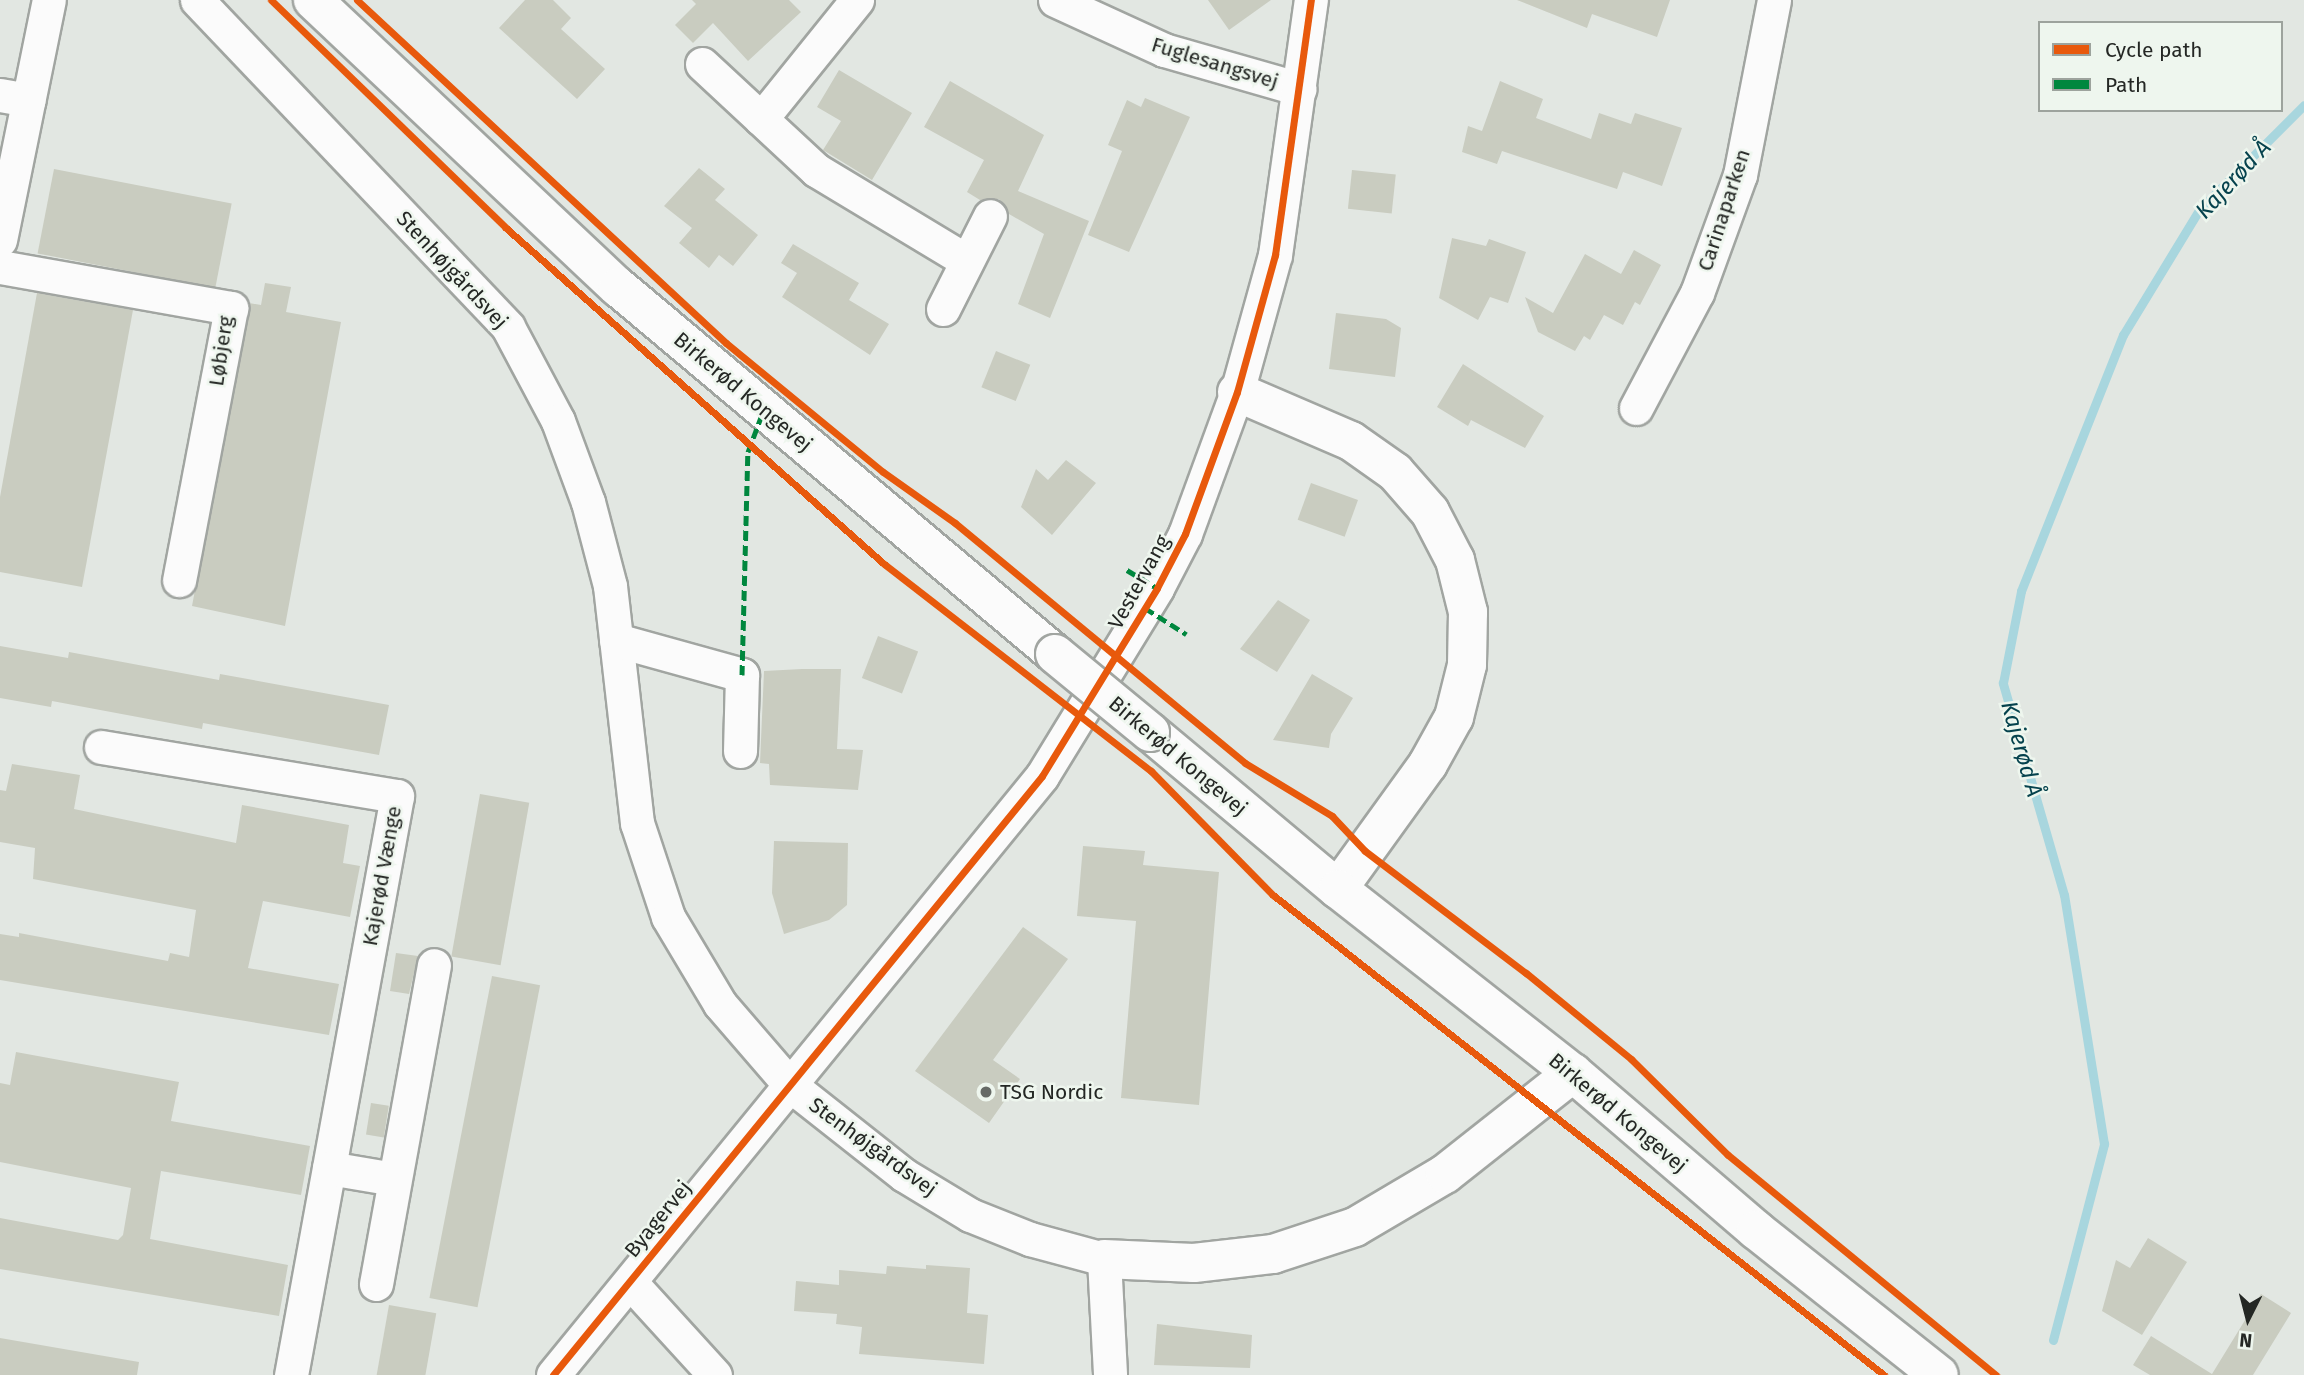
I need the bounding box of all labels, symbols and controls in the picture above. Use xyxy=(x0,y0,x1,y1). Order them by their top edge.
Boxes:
legend xyxy=(2038,21,2283,112)
street label: Fuglesangsvej xyxy=(1149,32,1281,94)
text: Cycle path xyxy=(2105,37,2203,63)
text: Path xyxy=(2105,72,2147,98)
water label: Kajerød Å xyxy=(2189,134,2277,224)
street label: Carinaparken xyxy=(1692,146,1756,274)
street label: Stenhøjgårdsvej xyxy=(391,206,513,334)
street label: Løbjerg xyxy=(204,314,238,388)
street label: Birkerød Kongevej xyxy=(669,327,817,457)
street label: Vestervang xyxy=(1103,530,1175,634)
street label: Birkerød Kongevej xyxy=(1104,691,1252,821)
water label: Kajerød Å xyxy=(1995,698,2049,800)
street label: Kajerød Vænge xyxy=(357,804,407,948)
street label: Birkerød Kongevej xyxy=(1544,1048,1692,1178)
place label: TSG Nordic xyxy=(1000,1079,1103,1105)
marker: TSG Nordic xyxy=(978,1084,994,1100)
street label: Stenhøjgårdsvej xyxy=(804,1092,942,1202)
street label: Byagervej xyxy=(619,1175,697,1263)
north arrow xyxy=(2213,1284,2283,1354)
text: N xyxy=(2238,1328,2253,1352)

